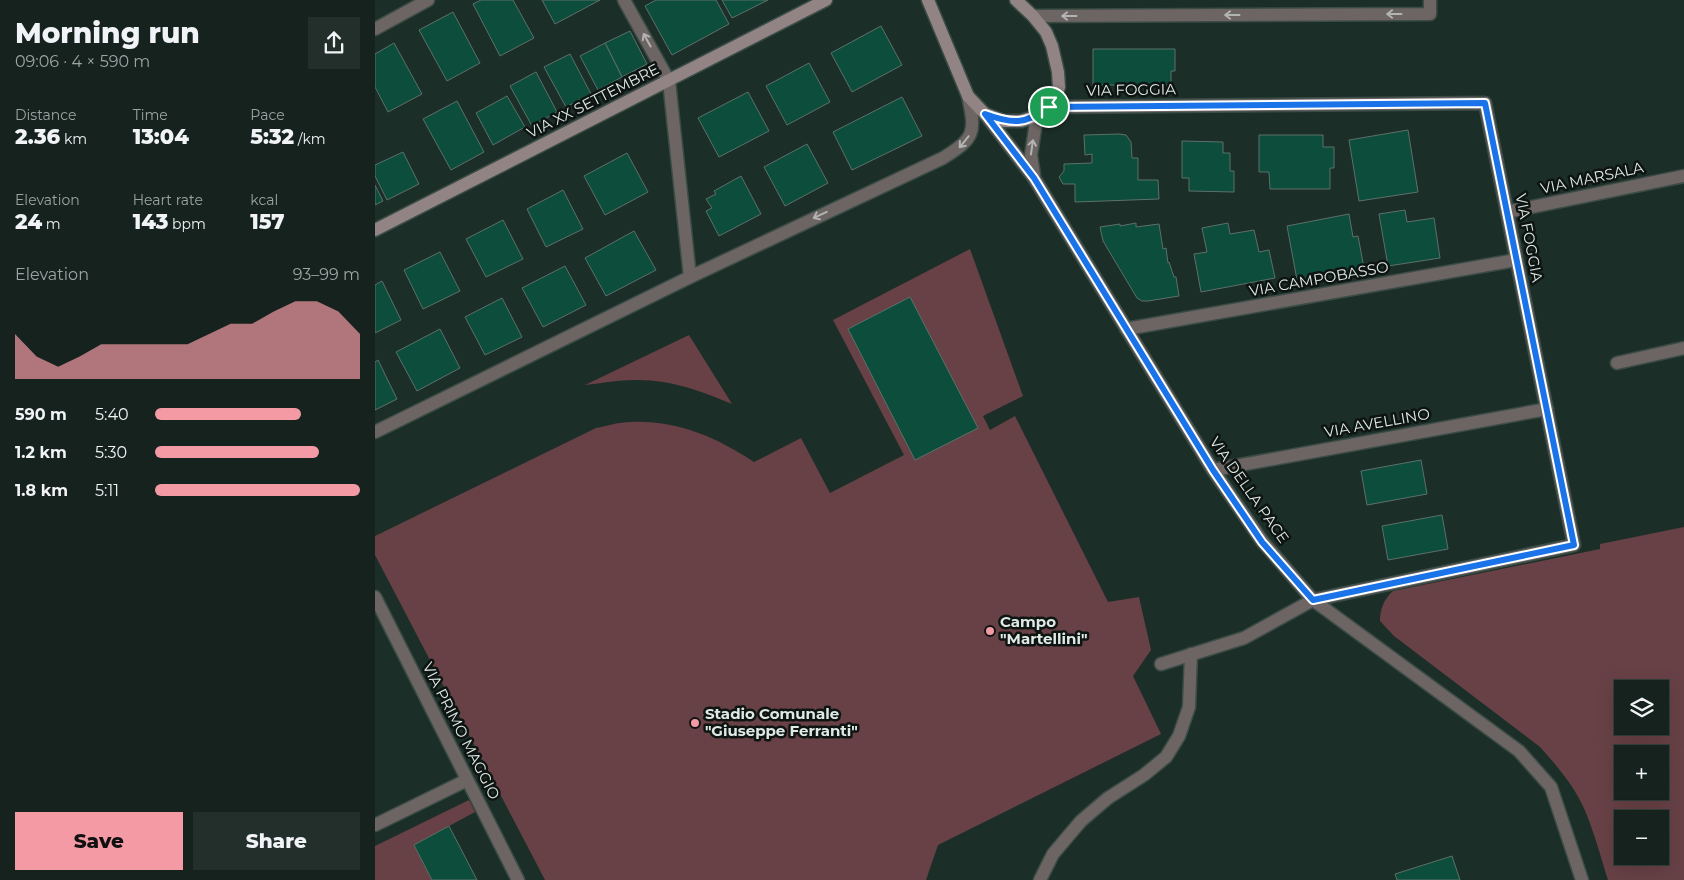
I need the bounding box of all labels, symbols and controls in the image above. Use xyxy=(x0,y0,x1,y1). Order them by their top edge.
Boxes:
one-way arrow xyxy=(1387,9,1403,19)
one-way arrow xyxy=(1224,10,1240,20)
one-way arrow xyxy=(1062,11,1078,20)
text: Morning run xyxy=(15,16,200,50)
button: share xyxy=(308,17,360,69)
one-way arrow xyxy=(641,34,651,48)
text: 09:06 · 4 × 590 m xyxy=(15,52,150,71)
street label: VIA XX SETTEMBRE xyxy=(523,59,662,142)
street label: VIA FOGGIA xyxy=(1086,79,1176,100)
pin xyxy=(1028,86,1070,128)
icon: arrive xyxy=(1035,93,1063,121)
text: Distance xyxy=(15,106,77,124)
text: Time xyxy=(133,106,168,124)
text: Pace xyxy=(250,106,285,124)
text: 2.36 xyxy=(15,124,60,149)
text: 13:04 xyxy=(133,124,189,149)
text: 5:32 xyxy=(250,124,294,149)
text: km xyxy=(60,130,87,148)
text: /km xyxy=(294,130,326,148)
one-way arrow xyxy=(958,135,969,148)
one-way arrow xyxy=(1027,139,1037,155)
street label: VIA MARSALA xyxy=(1539,157,1645,198)
text: Elevation xyxy=(15,191,80,209)
text: Heart rate xyxy=(133,191,203,209)
text: kcal xyxy=(250,191,278,209)
street label: VIA FOGGIA xyxy=(1512,192,1547,284)
text: 24 xyxy=(15,209,42,234)
text: 143 xyxy=(133,209,168,234)
text: 157 xyxy=(250,209,285,234)
one-way arrow xyxy=(813,211,828,221)
text: m xyxy=(42,215,61,233)
text: bpm xyxy=(168,215,206,233)
street label: VIA CAMPOBASSO xyxy=(1248,257,1390,300)
text: Elevation xyxy=(15,265,89,284)
text: 93–99 m xyxy=(293,265,360,284)
street label: VIA AVELLINO xyxy=(1323,404,1431,441)
text: 590 m xyxy=(15,405,67,424)
text: 5:40 xyxy=(95,405,129,424)
street label: VIA DELLA PACE xyxy=(1206,433,1293,547)
text: 1.2 km xyxy=(15,443,67,462)
text: 5:30 xyxy=(95,443,127,462)
text: 1.8 km xyxy=(15,481,68,500)
text: 5:11 xyxy=(95,481,119,500)
place label: Campo "Martellini" xyxy=(1000,612,1088,648)
marker: Campo "Martellini" xyxy=(984,625,996,637)
street label: VIA PRIMO MAGGIO xyxy=(419,659,504,803)
map controls xyxy=(1614,680,1669,865)
button: layers xyxy=(1614,680,1669,735)
place label: Stadio Comunale "Giuseppe Ferranti" xyxy=(705,704,858,740)
marker: Stadio Comunale "Giuseppe Ferranti" xyxy=(689,717,701,729)
button: + xyxy=(1614,745,1669,800)
button: − xyxy=(1614,810,1669,865)
button: Save xyxy=(15,812,183,870)
button: Share xyxy=(193,812,360,870)

